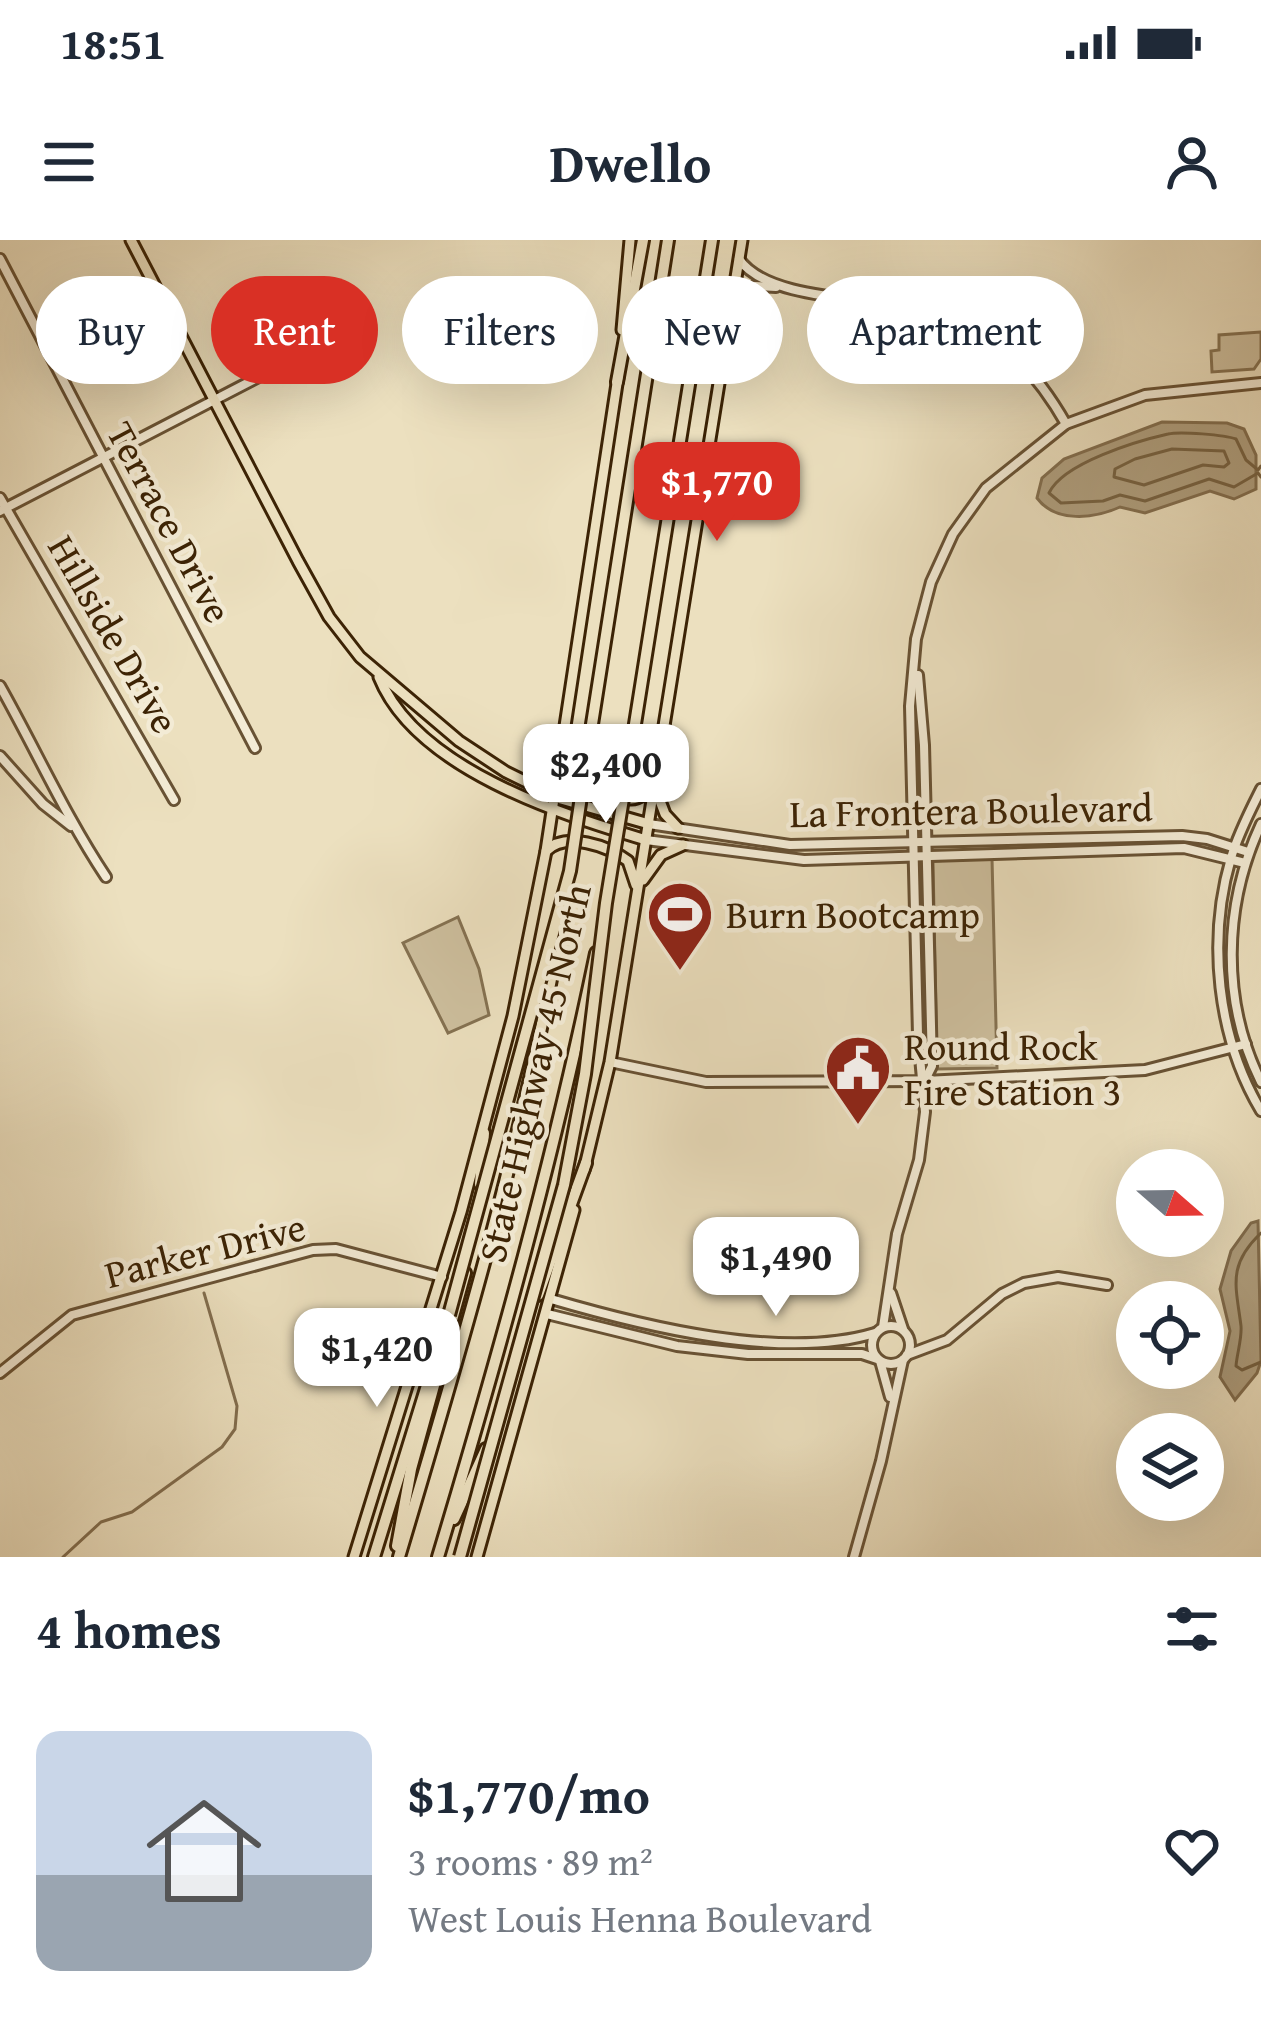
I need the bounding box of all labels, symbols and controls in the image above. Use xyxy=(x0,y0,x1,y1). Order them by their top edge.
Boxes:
text: 18:51 xyxy=(60,10,166,75)
text: Dwello xyxy=(550,123,711,202)
icon: menu xyxy=(36,129,102,195)
icon: person xyxy=(1159,129,1225,195)
chip: Buy xyxy=(36,276,187,384)
chip: Rent xyxy=(211,276,378,384)
chip: Filters xyxy=(402,276,598,384)
chip: New xyxy=(622,276,783,384)
chip: Apartment xyxy=(807,276,1084,384)
street label: Terrace Drive xyxy=(94,411,247,633)
pin: $1,770 xyxy=(619,442,815,544)
text: $1,770 xyxy=(661,452,773,509)
street label: Hillside Drive xyxy=(35,524,194,743)
pin: $2,400 xyxy=(508,724,704,826)
text: $2,400 xyxy=(550,734,662,791)
street label: La Frontera Boulevard xyxy=(789,778,1153,841)
street label: State Highway 45 North xyxy=(462,878,605,1268)
sports icon: Burn Bootcamp xyxy=(645,879,715,973)
place label: Burn Bootcamp xyxy=(726,885,980,942)
place label: Round Rock Fire Station 3 xyxy=(904,1017,1121,1119)
public building icon: Round Rock Fire Station 3 xyxy=(823,1033,893,1127)
north arrow xyxy=(1116,1149,1224,1257)
map controls xyxy=(1116,1149,1224,1521)
street label: Parker Drive xyxy=(99,1197,311,1302)
pin: $1,490 xyxy=(678,1217,874,1319)
text: $1,490 xyxy=(720,1227,832,1284)
button: locate xyxy=(1116,1281,1224,1389)
pin: $1,420 xyxy=(279,1308,475,1410)
text: $1,420 xyxy=(321,1318,433,1375)
button: layers xyxy=(1116,1413,1224,1521)
text: 4 homes xyxy=(36,1592,222,1667)
icon: filters xyxy=(1159,1596,1225,1662)
text: $1,770/mo xyxy=(408,1757,650,1832)
icon: home xyxy=(132,1779,276,1923)
icon: heart xyxy=(1159,1818,1225,1884)
text: 3 rooms · 89 m² xyxy=(408,1832,653,1889)
text: West Louis Henna Boulevard xyxy=(408,1889,872,1946)

